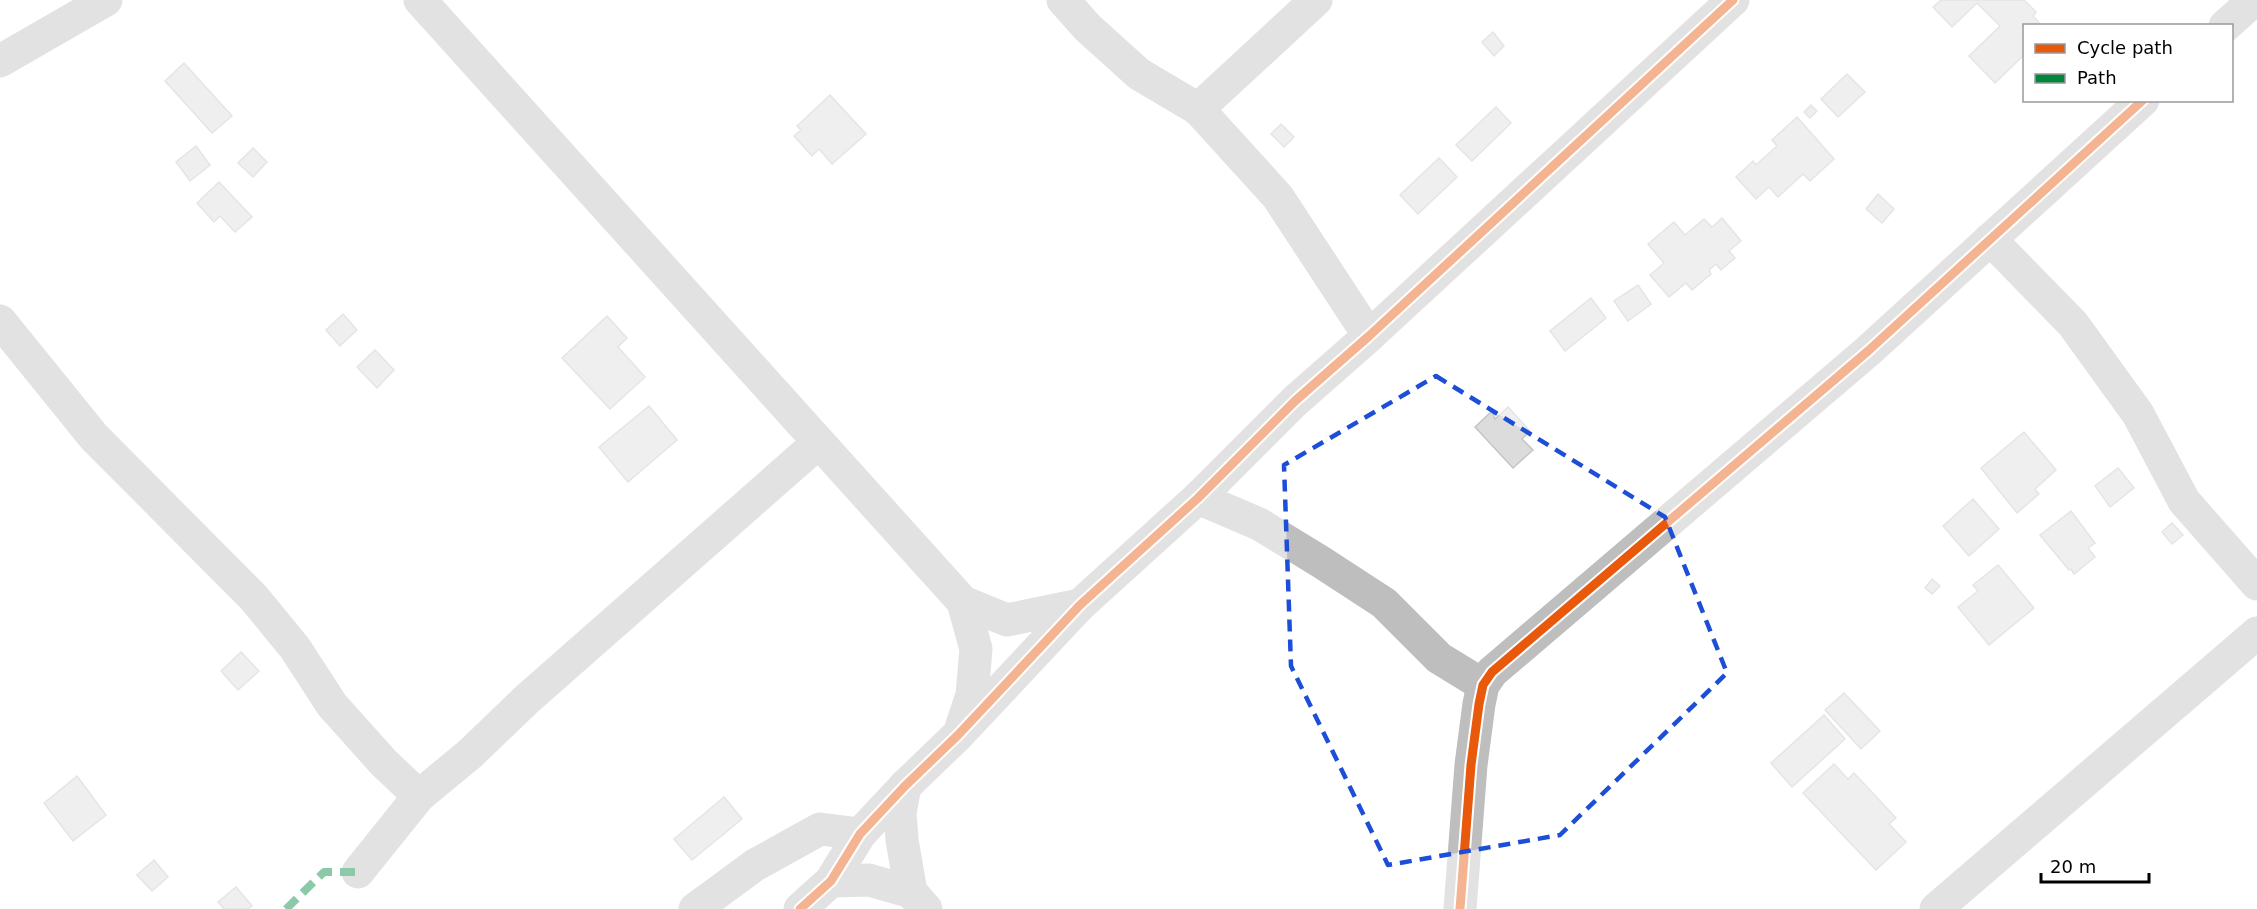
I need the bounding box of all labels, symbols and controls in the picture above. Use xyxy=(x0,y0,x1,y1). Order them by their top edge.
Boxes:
legend xyxy=(2023,24,2233,102)
text: Cycle path xyxy=(2077,37,2173,58)
text: Path xyxy=(2077,67,2117,88)
scale bar xyxy=(2041,846,2149,884)
text: 20 m xyxy=(2050,856,2096,877)

